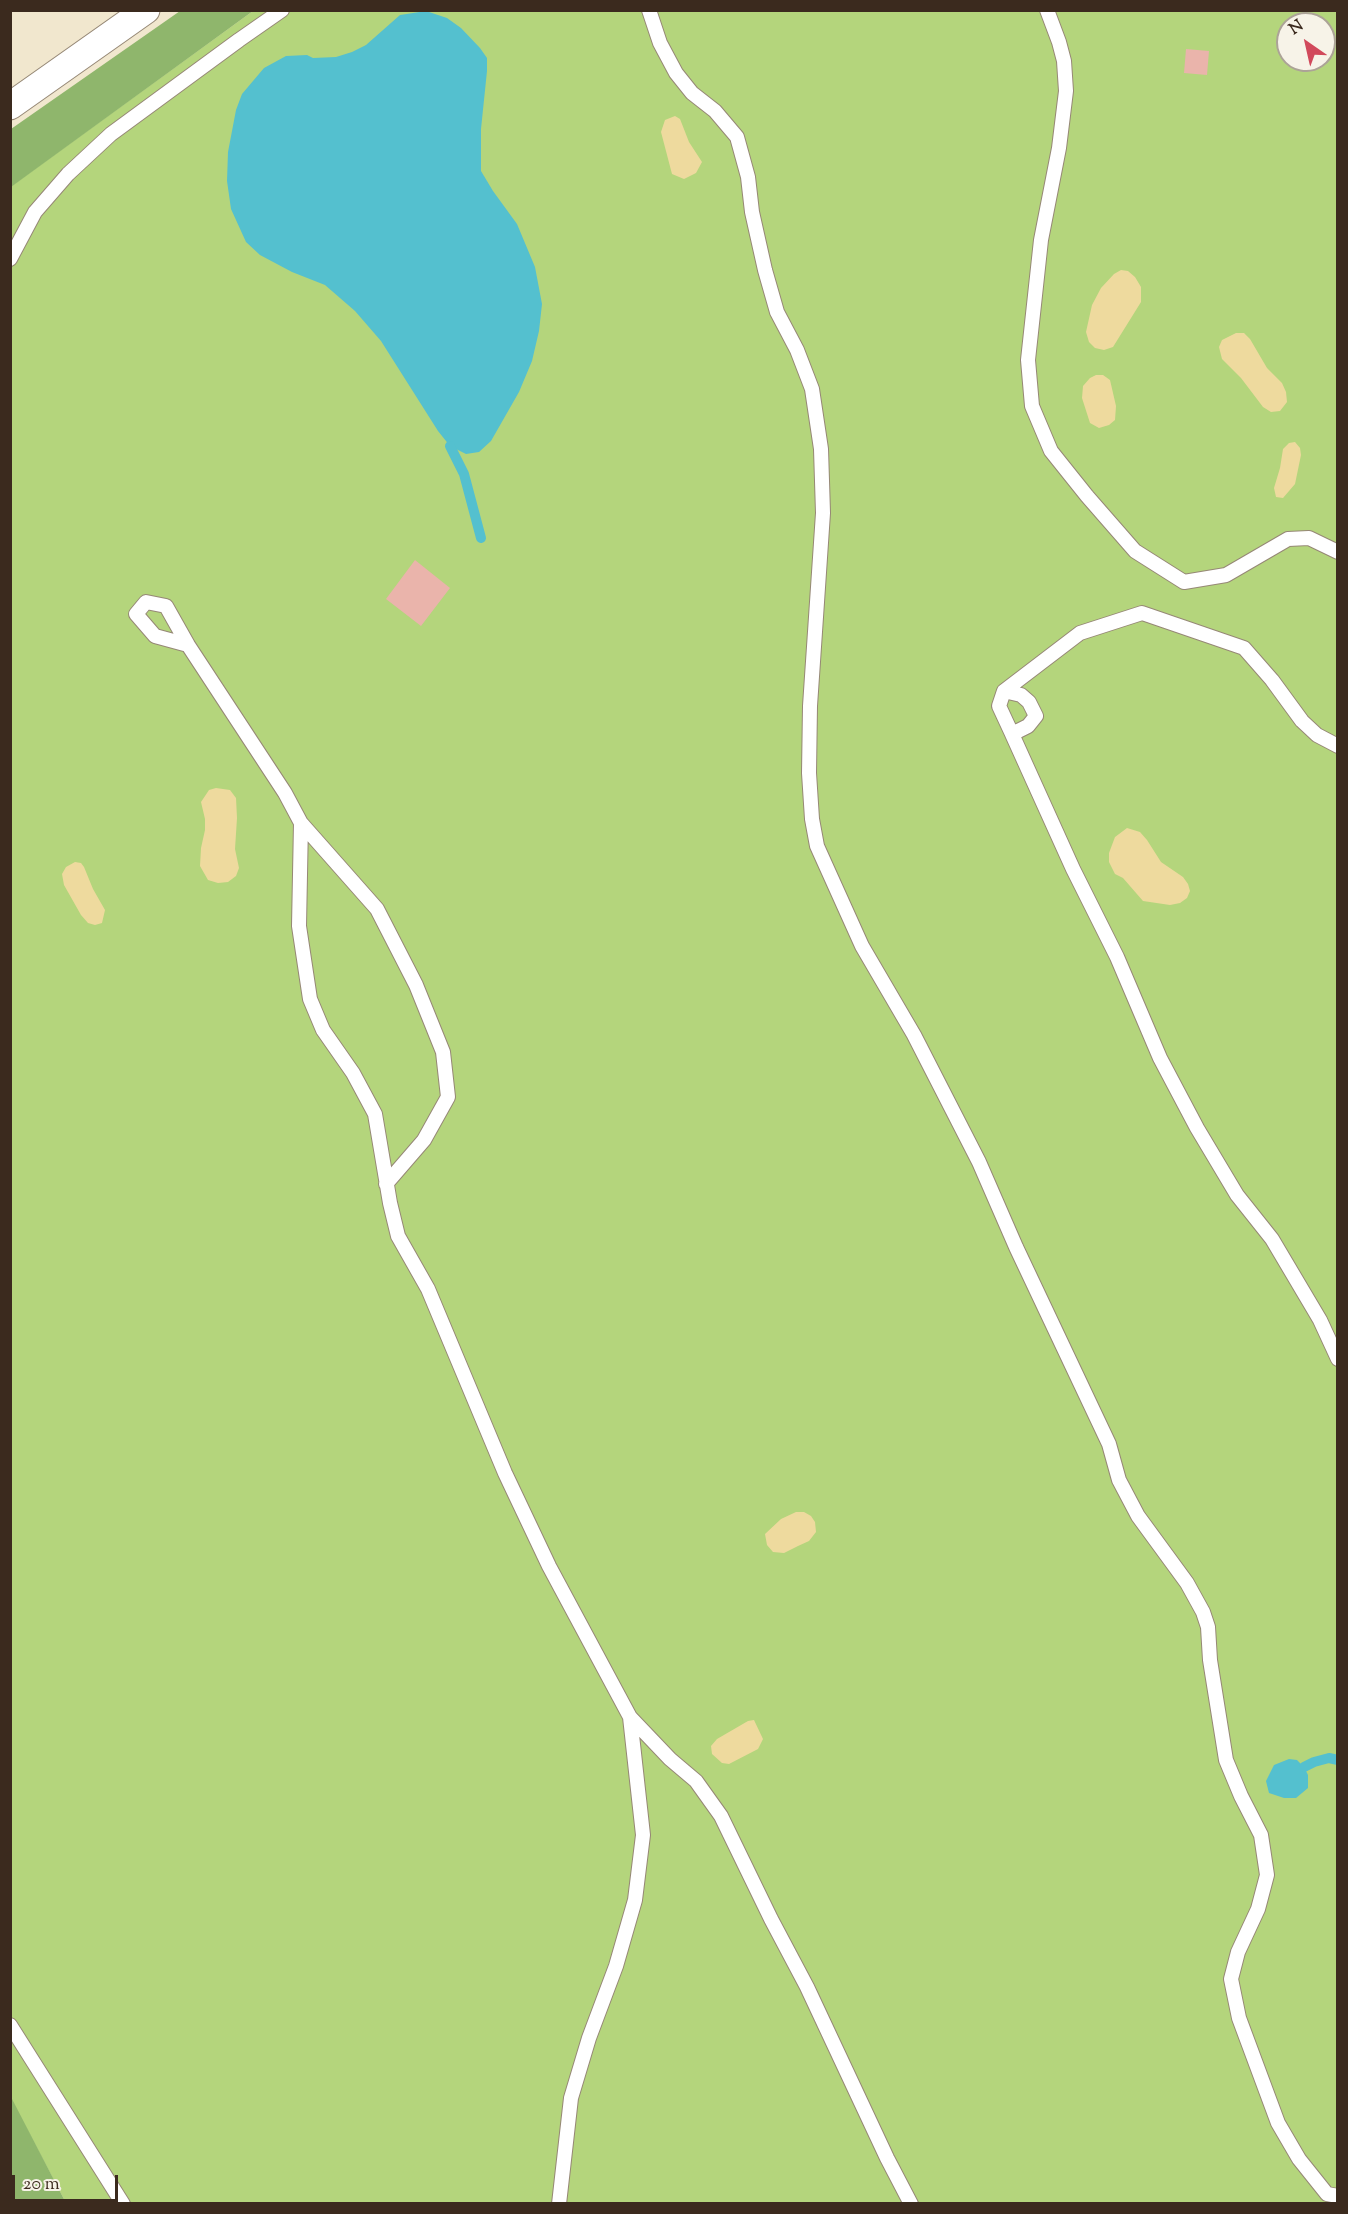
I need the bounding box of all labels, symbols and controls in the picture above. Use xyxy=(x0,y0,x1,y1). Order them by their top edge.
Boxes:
north arrow xyxy=(1276,12,1336,72)
text: N xyxy=(1285,15,1309,41)
scale bar xyxy=(15,2163,122,2201)
text: 20 m xyxy=(23,2172,60,2198)

